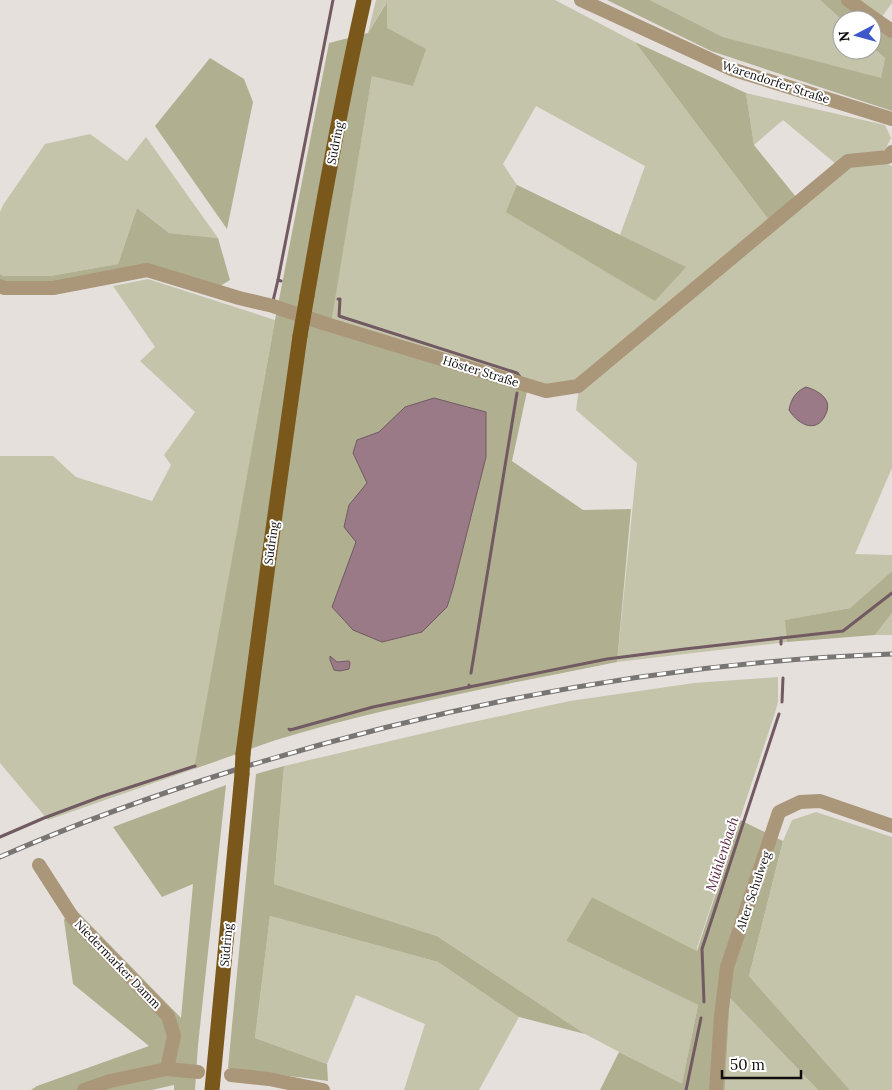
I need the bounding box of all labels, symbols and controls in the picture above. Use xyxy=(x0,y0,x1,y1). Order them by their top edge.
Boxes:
north arrow xyxy=(832,10,882,60)
text: N xyxy=(835,30,854,43)
street label: Warendorfer Straße xyxy=(720,58,832,107)
street label: Südring xyxy=(323,120,347,166)
street label: Höster Straße xyxy=(441,352,521,390)
street label: Südring xyxy=(261,520,282,566)
water label: Mühlenbach xyxy=(701,814,743,894)
street label: Alter Schulweg xyxy=(732,849,774,934)
street label: Niedermarker Damm xyxy=(72,916,164,1012)
street label: Südring xyxy=(217,922,235,967)
scale bar xyxy=(722,1048,801,1080)
text: 50 m xyxy=(730,1055,765,1074)

